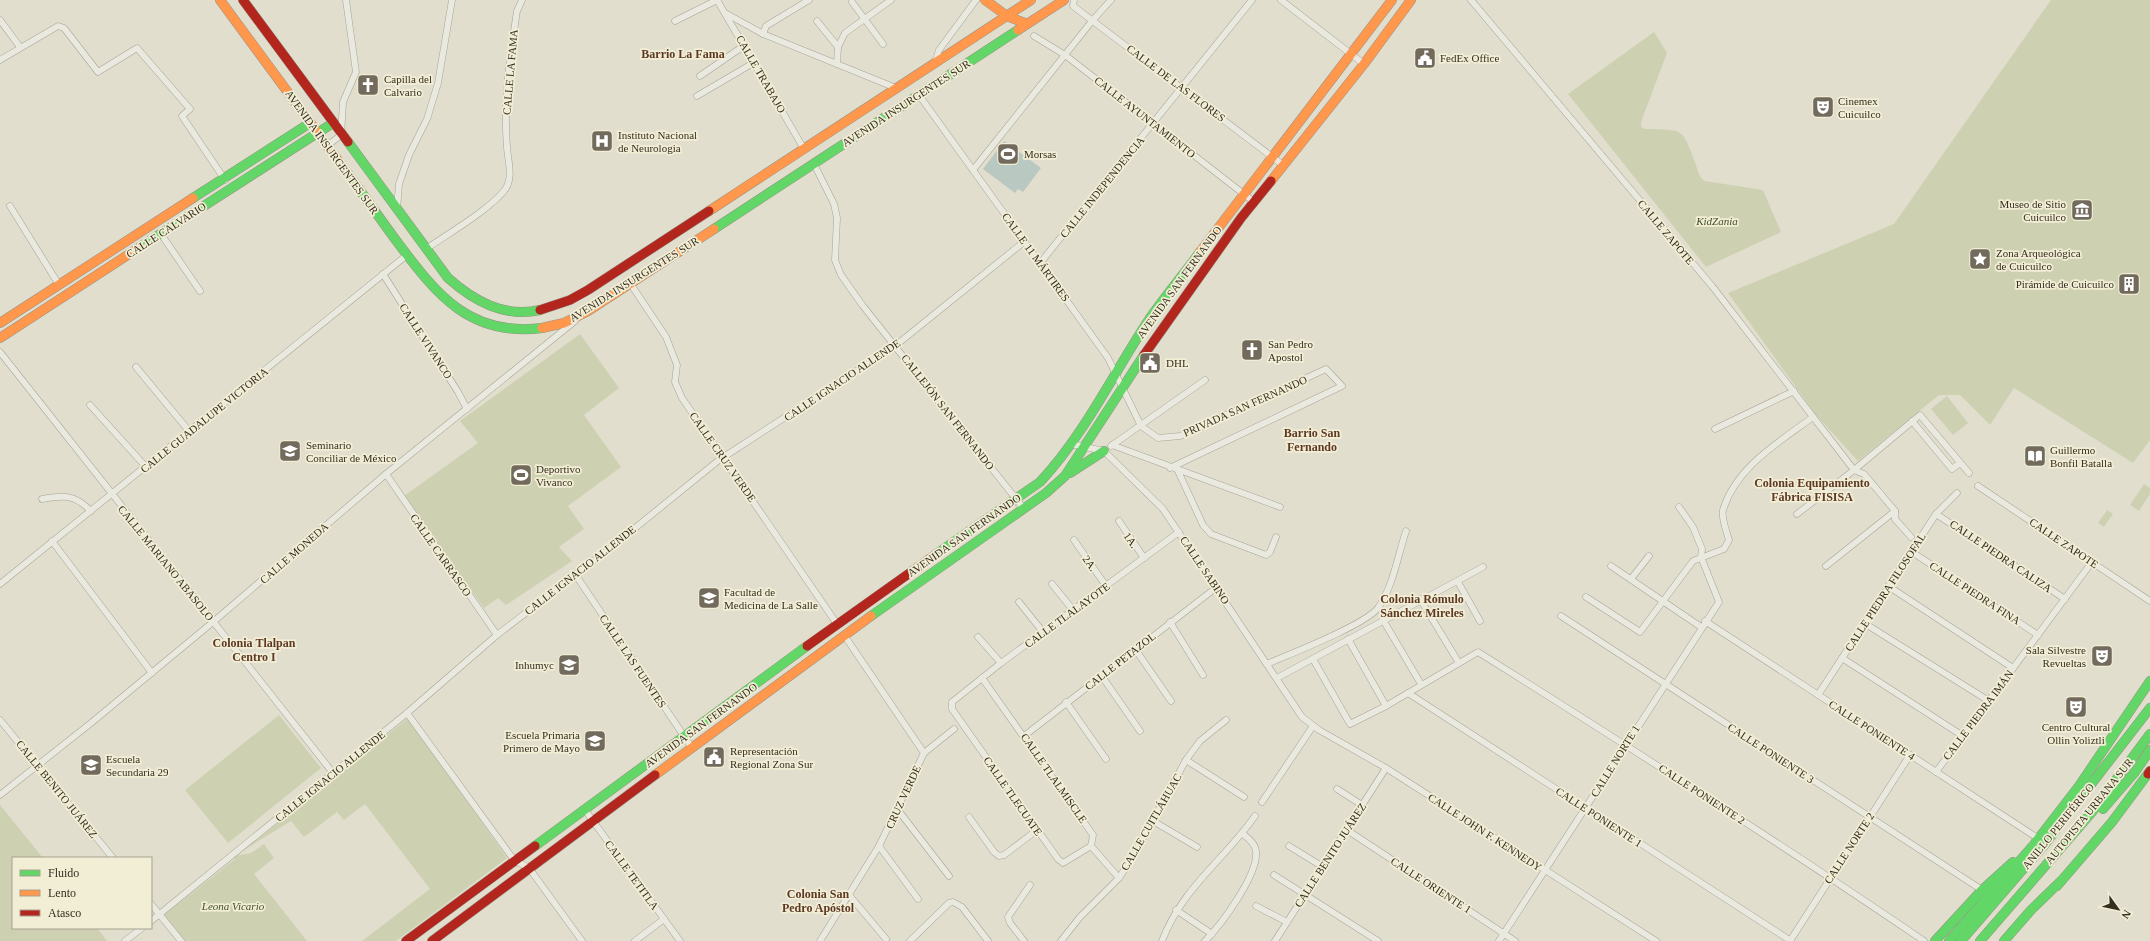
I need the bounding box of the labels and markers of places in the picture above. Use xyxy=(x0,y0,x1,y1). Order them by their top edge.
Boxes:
public building icon: FedEx Office xyxy=(1412,45,1438,71)
place label: FedEx Office xyxy=(1440,52,1499,64)
church icon: Capilla del Calvario xyxy=(355,72,381,98)
place label: Capilla del Calvario xyxy=(384,73,432,98)
theatre icon: Cinemex Cuicuilco xyxy=(1810,94,1836,120)
place label: Cinemex Cuicuilco xyxy=(1838,95,1881,120)
hospital icon: Instituto Nacional de Neurologia xyxy=(589,128,615,154)
place label: Instituto Nacional de Neurologia xyxy=(618,129,697,154)
sports icon: Morsas xyxy=(995,141,1021,167)
place label: Morsas xyxy=(1024,148,1056,160)
museum icon: Museo de Sitio Cuicuilco xyxy=(2069,197,2095,223)
place label: Museo de Sitio Cuicuilco xyxy=(1999,198,2066,223)
place icon: Zona Arqueológica de Cuicuilco xyxy=(1967,246,1993,272)
place label: Zona Arqueológica de Cuicuilco xyxy=(1996,247,2081,272)
building icon: Pirámide de Cuicuilco xyxy=(2116,271,2142,297)
place label: Pirámide de Cuicuilco xyxy=(2016,278,2114,290)
church icon: San Pedro Apostol xyxy=(1239,337,1265,363)
place label: San Pedro Apostol xyxy=(1268,338,1313,363)
public building icon: DHL xyxy=(1137,350,1163,376)
place label: DHL xyxy=(1166,357,1189,369)
school or university icon: Seminario Conciliar de México xyxy=(277,438,303,464)
place label: Seminario Conciliar de México xyxy=(306,439,397,464)
library icon: Guillermo Bonfil Batalla xyxy=(2022,443,2048,469)
place label: Guillermo Bonfil Batalla xyxy=(2050,444,2112,469)
sports icon: Deportivo Vivanco xyxy=(508,462,534,488)
place label: Deportivo Vivanco xyxy=(536,463,581,488)
school or university icon: Facultad de Medicina de La Salle xyxy=(696,585,722,611)
place label: Facultad de Medicina de La Salle xyxy=(724,586,818,611)
theatre icon: Sala Silvestre Revueltas xyxy=(2089,643,2115,669)
place label: Sala Silvestre Revueltas xyxy=(2026,644,2086,669)
school or university icon: Inhumyc xyxy=(556,652,582,678)
place label: Inhumyc xyxy=(515,659,554,671)
theatre icon: Centro Cultural Ollin Yoliztli xyxy=(2063,694,2089,720)
place label: Centro Cultural Ollin Yoliztli xyxy=(2042,721,2110,746)
school or university icon: Escuela Primaria Primero de Mayo xyxy=(582,728,608,754)
place label: Escuela Primaria Primero de Mayo xyxy=(503,729,580,754)
public building icon: Representación Regional Zona Sur xyxy=(701,744,727,770)
place label: Representación Regional Zona Sur xyxy=(730,745,813,770)
school or university icon: Escuela Secundaria 29 xyxy=(78,752,104,778)
place label: Escuela Secundaria 29 xyxy=(106,753,169,778)

